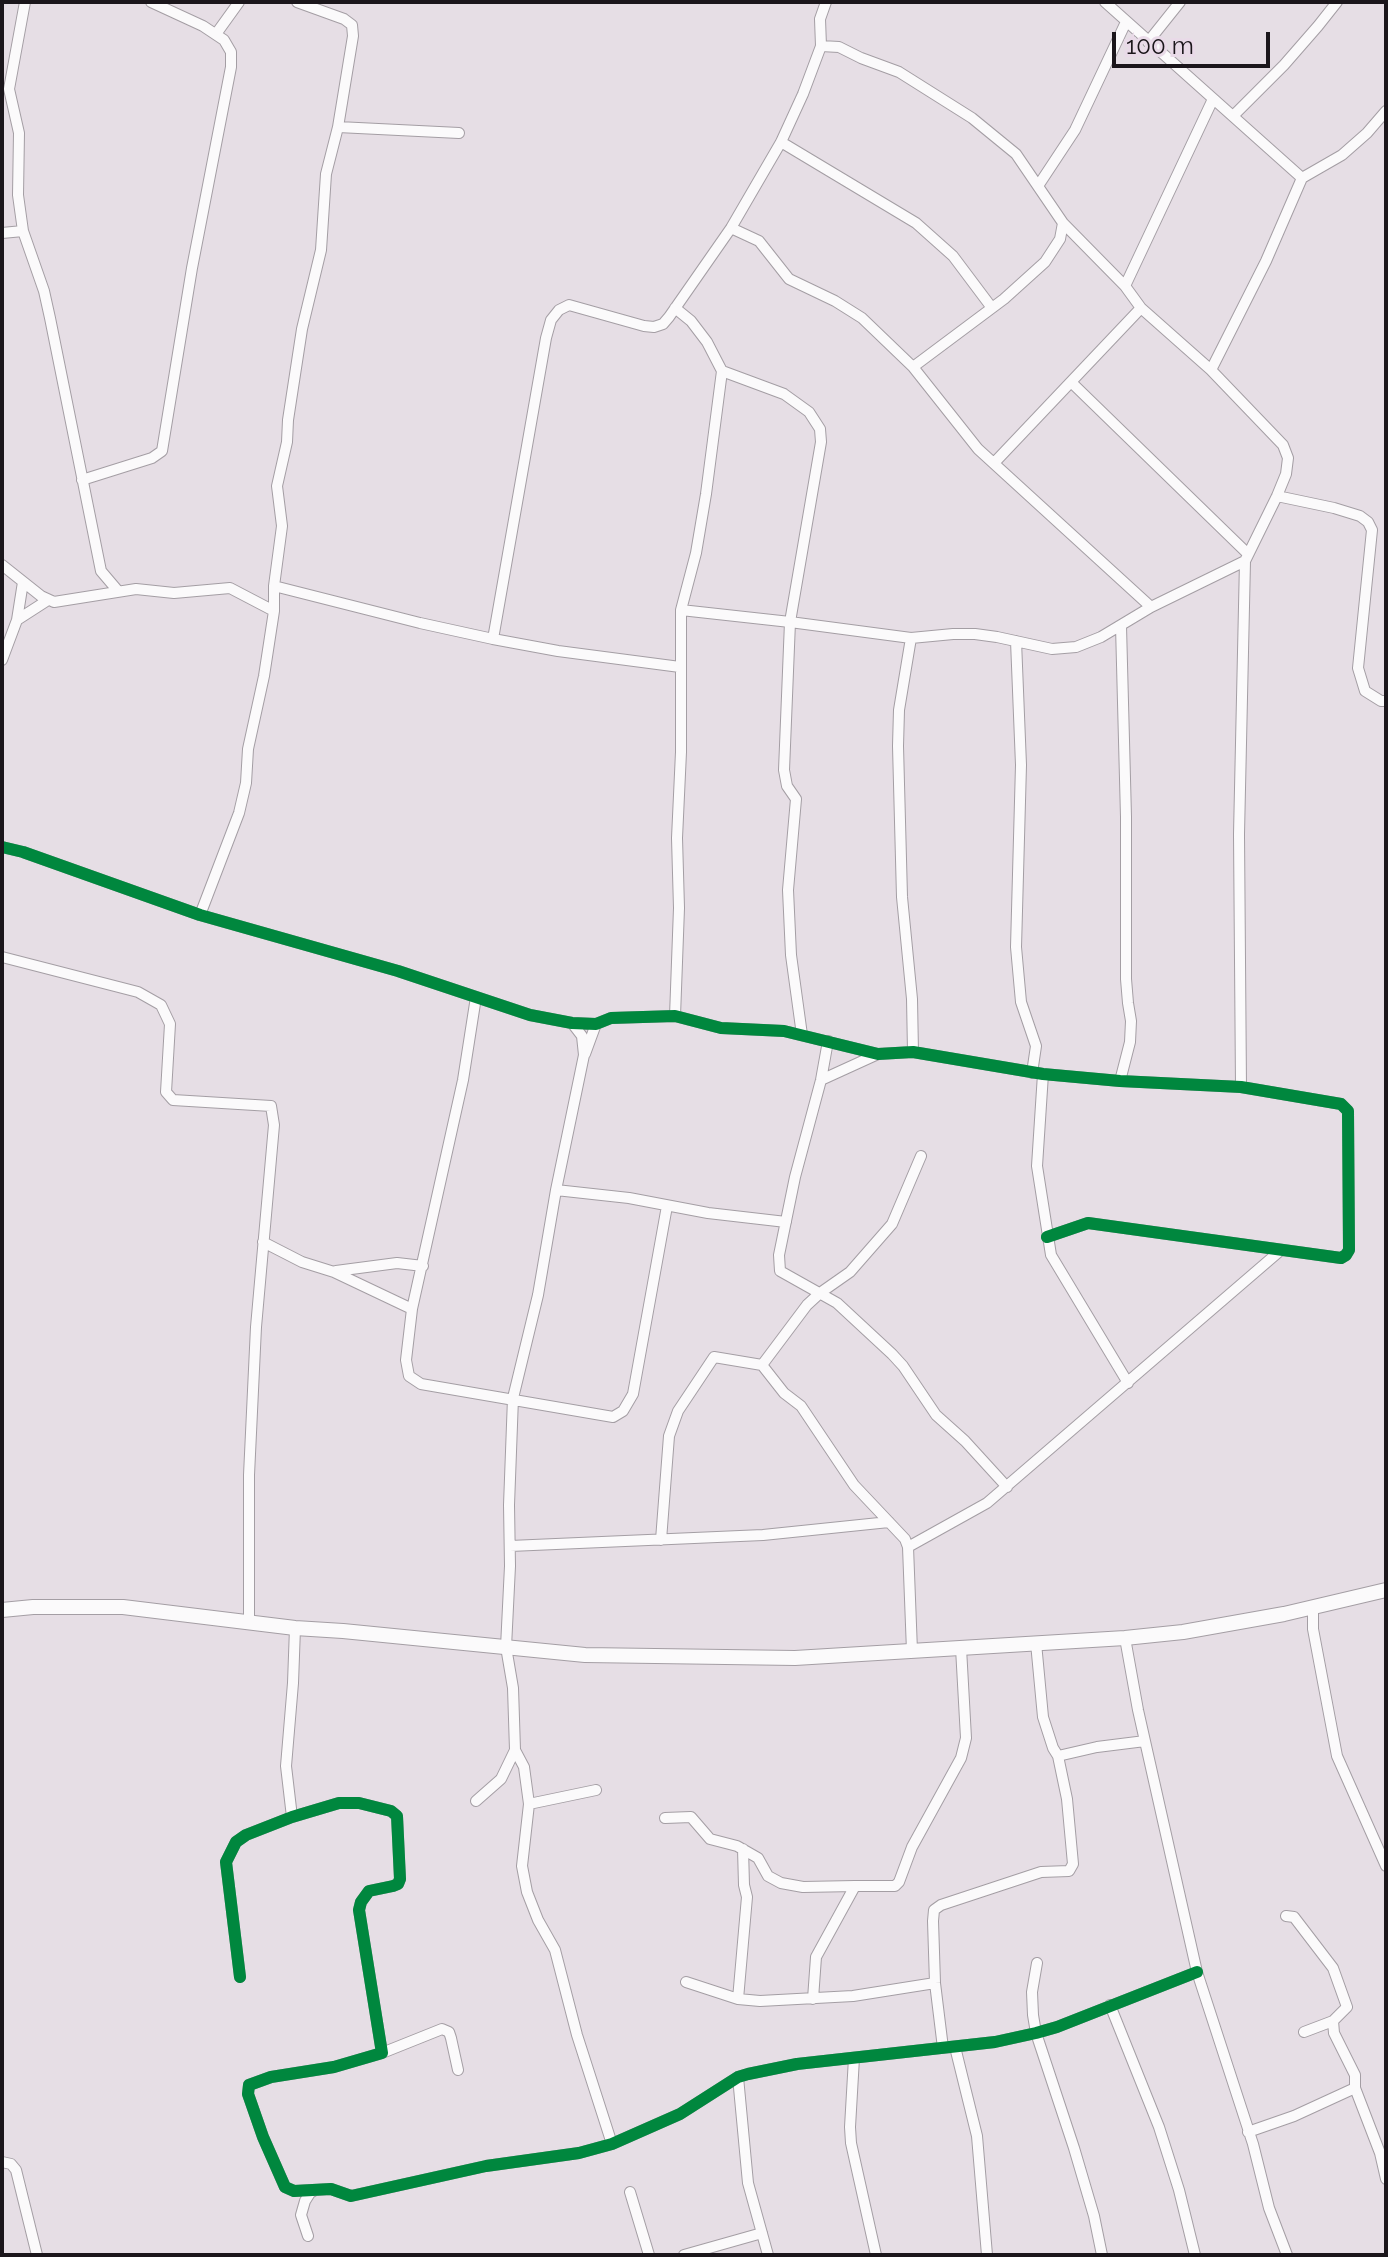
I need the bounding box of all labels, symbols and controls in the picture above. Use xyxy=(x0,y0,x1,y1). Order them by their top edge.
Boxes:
scale bar xyxy=(1116,16,1274,66)
text: 100 m xyxy=(1126,31,1194,60)

